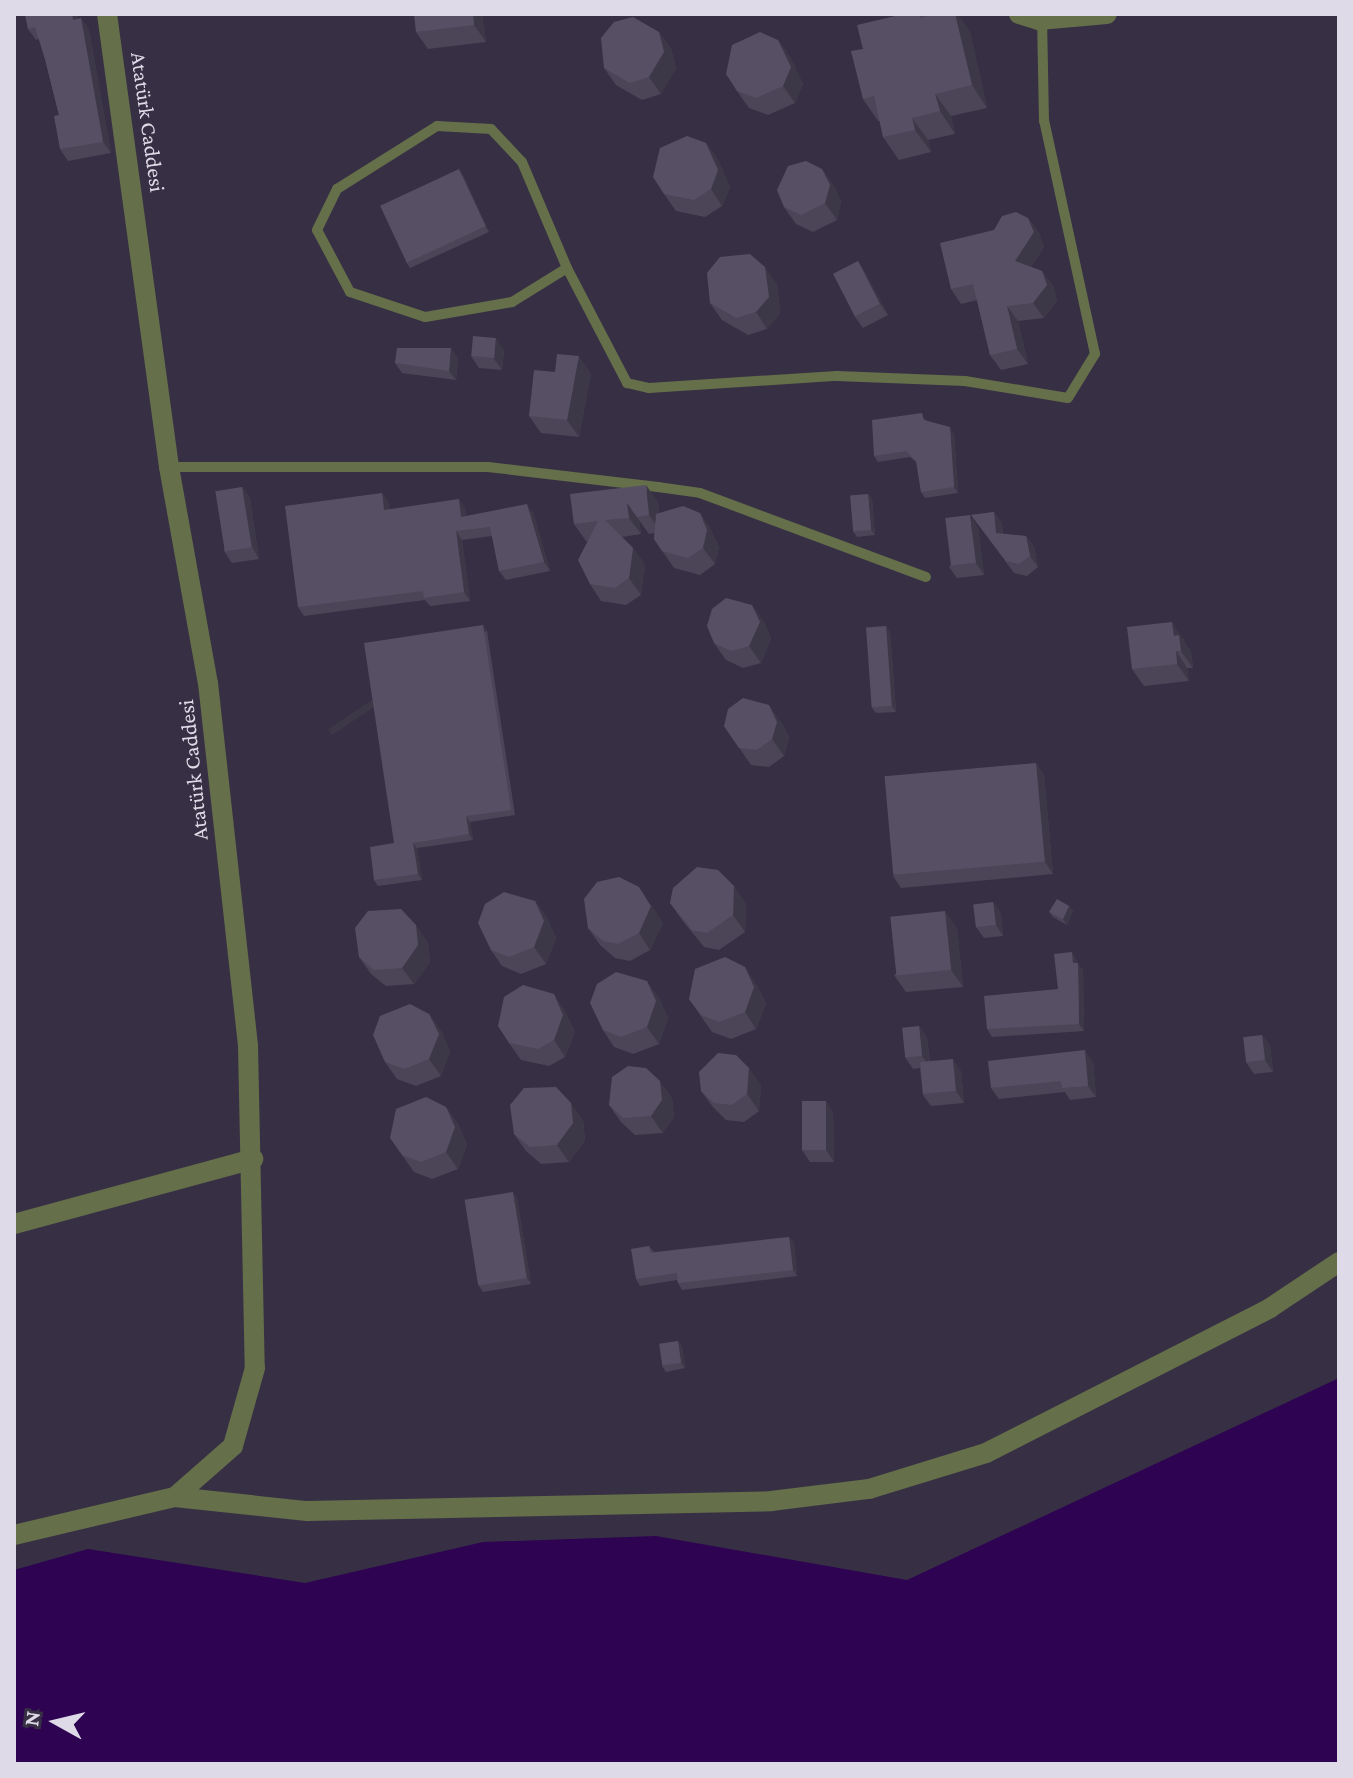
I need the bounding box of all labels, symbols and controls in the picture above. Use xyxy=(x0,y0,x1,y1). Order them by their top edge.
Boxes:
street label: Atatürk Caddesi xyxy=(125,50,171,194)
street label: Atatürk Caddesi xyxy=(172,698,214,842)
north arrow xyxy=(16,1682,96,1762)
text: N xyxy=(18,1709,45,1728)

